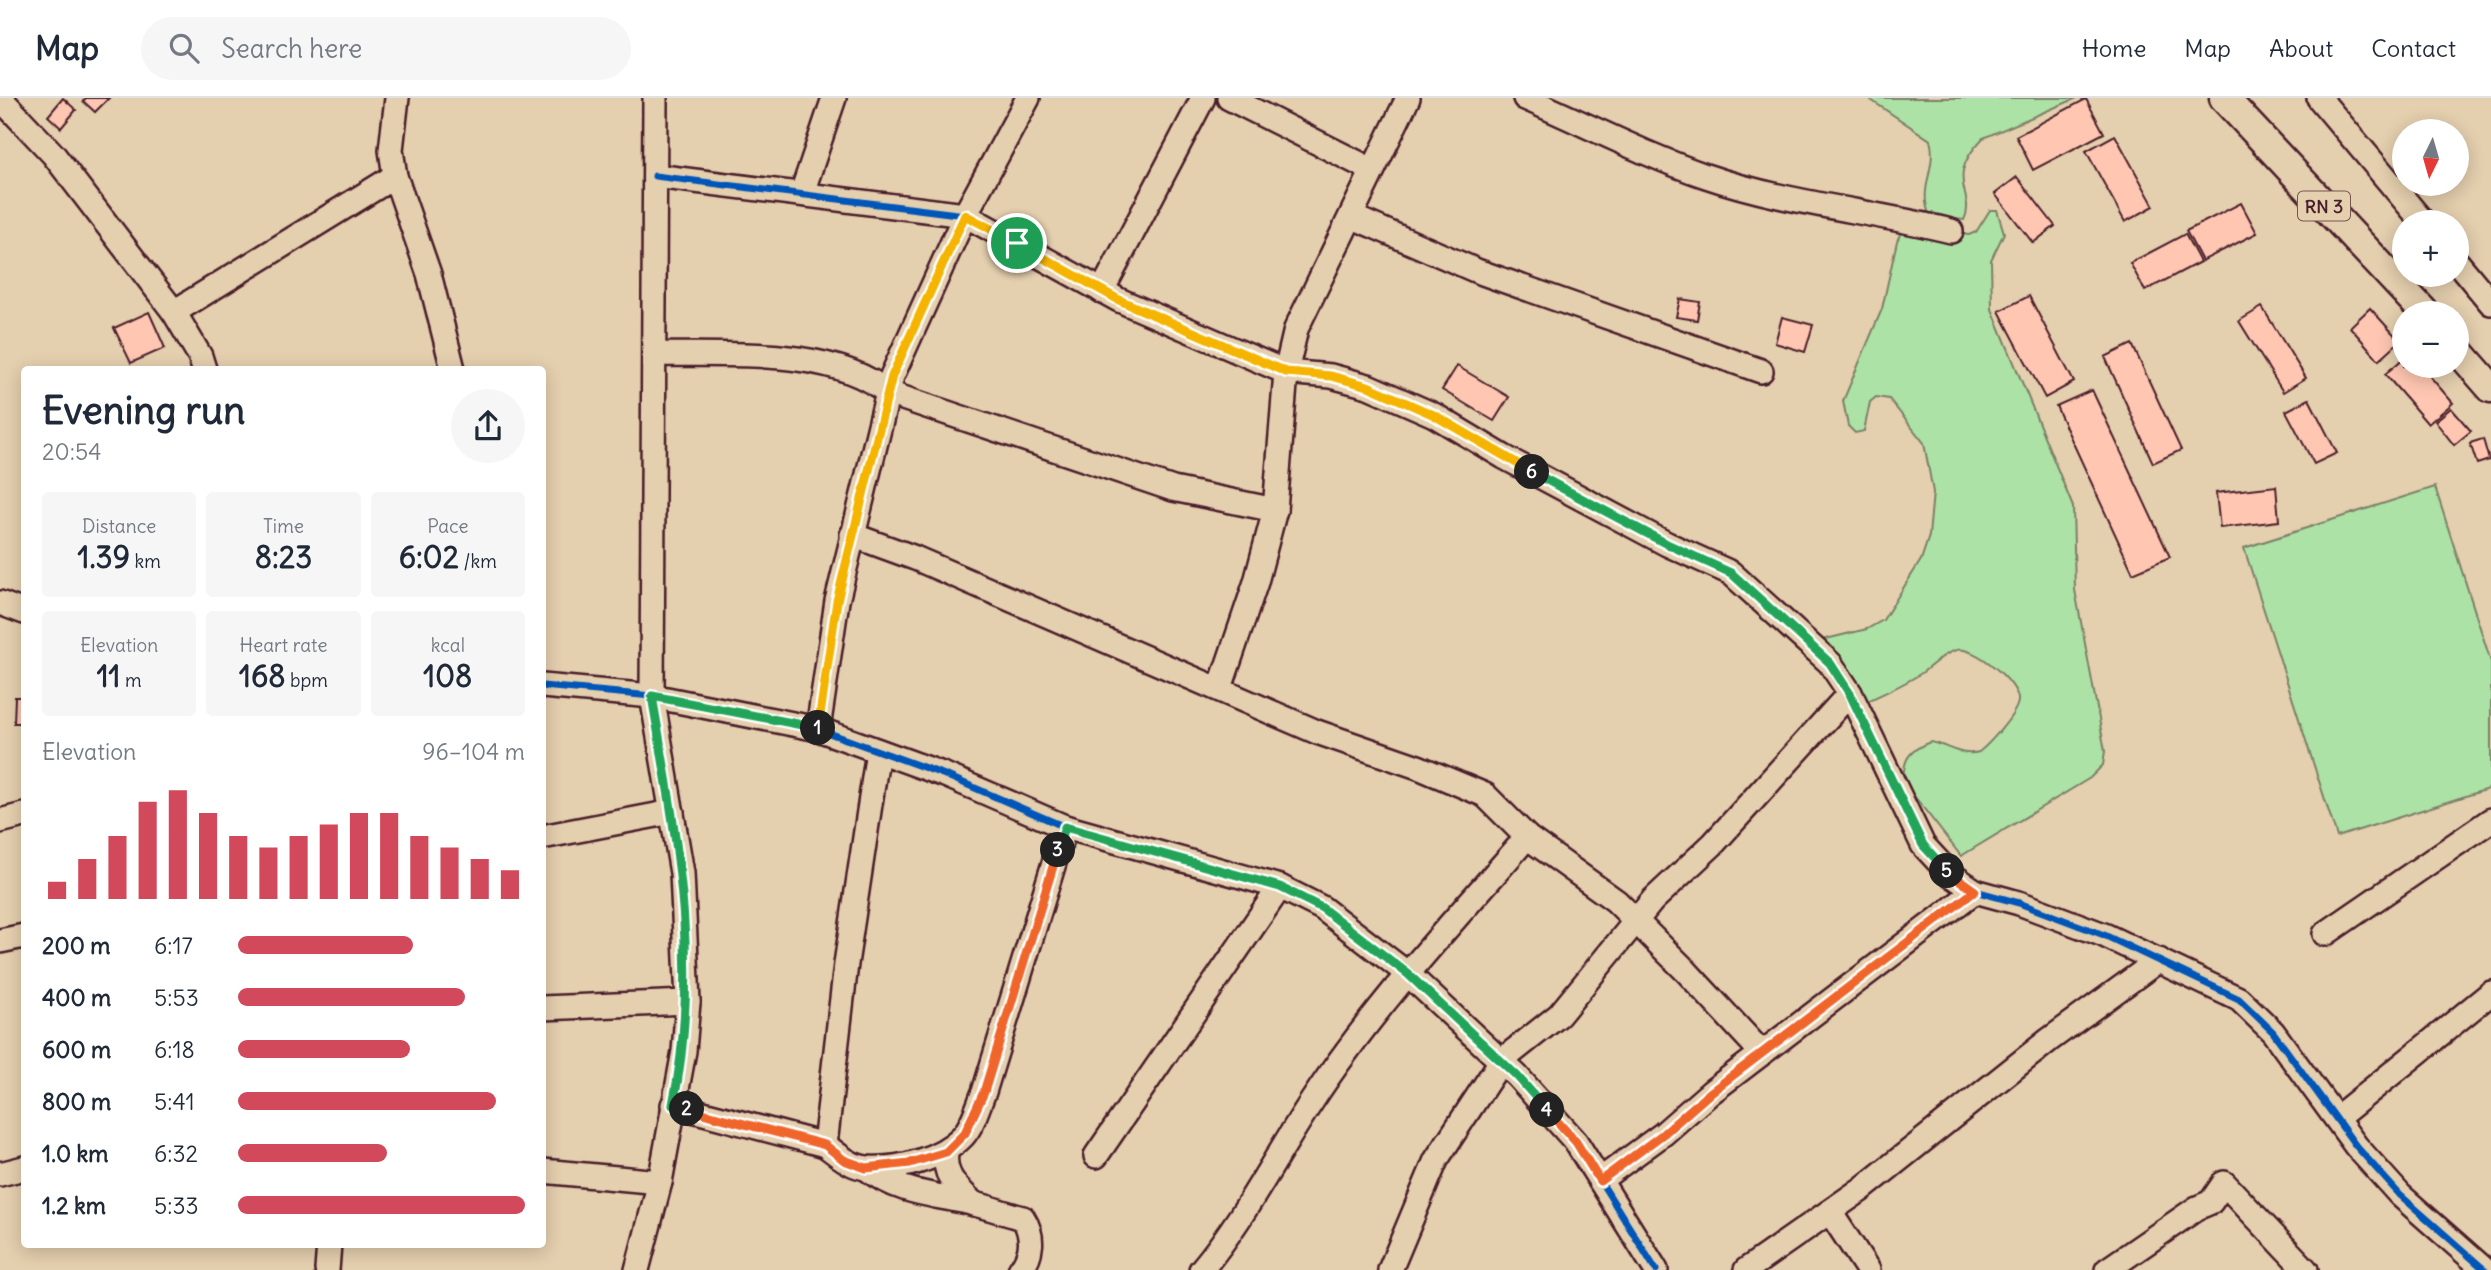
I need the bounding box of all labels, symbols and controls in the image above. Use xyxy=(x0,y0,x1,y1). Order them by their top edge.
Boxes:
search box xyxy=(141,17,631,80)
text: Map xyxy=(35,27,99,69)
icon: search xyxy=(165,29,203,67)
text: Search here xyxy=(221,32,362,65)
text: Home xyxy=(2082,33,2146,63)
text: Map xyxy=(2184,33,2231,63)
text: About xyxy=(2269,33,2333,63)
text: Contact xyxy=(2371,33,2456,63)
north arrow xyxy=(2392,119,2469,196)
map controls xyxy=(2392,119,2469,378)
road number: RN 3 xyxy=(2298,192,2350,220)
button: + xyxy=(2392,210,2469,287)
pin xyxy=(987,213,1047,273)
icon: arrive xyxy=(998,224,1036,262)
button: − xyxy=(2392,301,2469,378)
text: Evening run xyxy=(42,387,245,434)
button: share xyxy=(451,389,525,463)
text: 20:54 xyxy=(42,437,101,466)
pin: 6 xyxy=(1514,454,1550,490)
text: 6 xyxy=(1526,459,1537,483)
text: Distance xyxy=(82,514,156,538)
text: Time xyxy=(263,514,304,538)
text: Pace xyxy=(427,514,468,538)
text: 1.39 xyxy=(78,538,130,576)
text: 8:23 xyxy=(255,538,312,576)
text: 6:02 xyxy=(399,538,459,576)
text: km xyxy=(130,549,161,573)
text: /km xyxy=(459,549,497,573)
text: Elevation xyxy=(80,633,158,657)
text: Heart rate xyxy=(239,633,328,657)
text: kcal xyxy=(431,633,465,657)
text: 11 xyxy=(97,657,120,695)
text: 168 xyxy=(239,657,285,695)
text: 108 xyxy=(423,657,472,695)
text: m xyxy=(120,668,142,692)
text: bpm xyxy=(285,668,328,692)
pin: 1 xyxy=(800,710,836,746)
text: 1 xyxy=(814,715,821,739)
text: Elevation xyxy=(42,737,136,766)
text: 96–104 m xyxy=(422,737,525,766)
pin: 3 xyxy=(1040,832,1076,868)
text: 3 xyxy=(1052,837,1063,861)
pin: 5 xyxy=(1930,854,1965,888)
text: 5 xyxy=(1941,858,1952,882)
text: 200 m xyxy=(42,931,111,960)
text: 6:17 xyxy=(154,931,193,960)
text: 400 m xyxy=(42,983,111,1012)
text: 5:53 xyxy=(154,983,199,1012)
text: 600 m xyxy=(42,1035,111,1064)
text: 6:18 xyxy=(154,1035,195,1064)
text: 800 m xyxy=(42,1087,111,1116)
text: 5:41 xyxy=(154,1087,195,1116)
pin: 2 xyxy=(670,1091,704,1126)
pin: 4 xyxy=(1530,1093,1564,1128)
text: 2 xyxy=(681,1096,692,1120)
text: 4 xyxy=(1541,1097,1552,1121)
text: 1.0 km xyxy=(42,1139,108,1168)
text: 6:32 xyxy=(154,1139,198,1168)
text: 1.2 km xyxy=(42,1191,106,1220)
text: 5:33 xyxy=(154,1191,199,1220)

